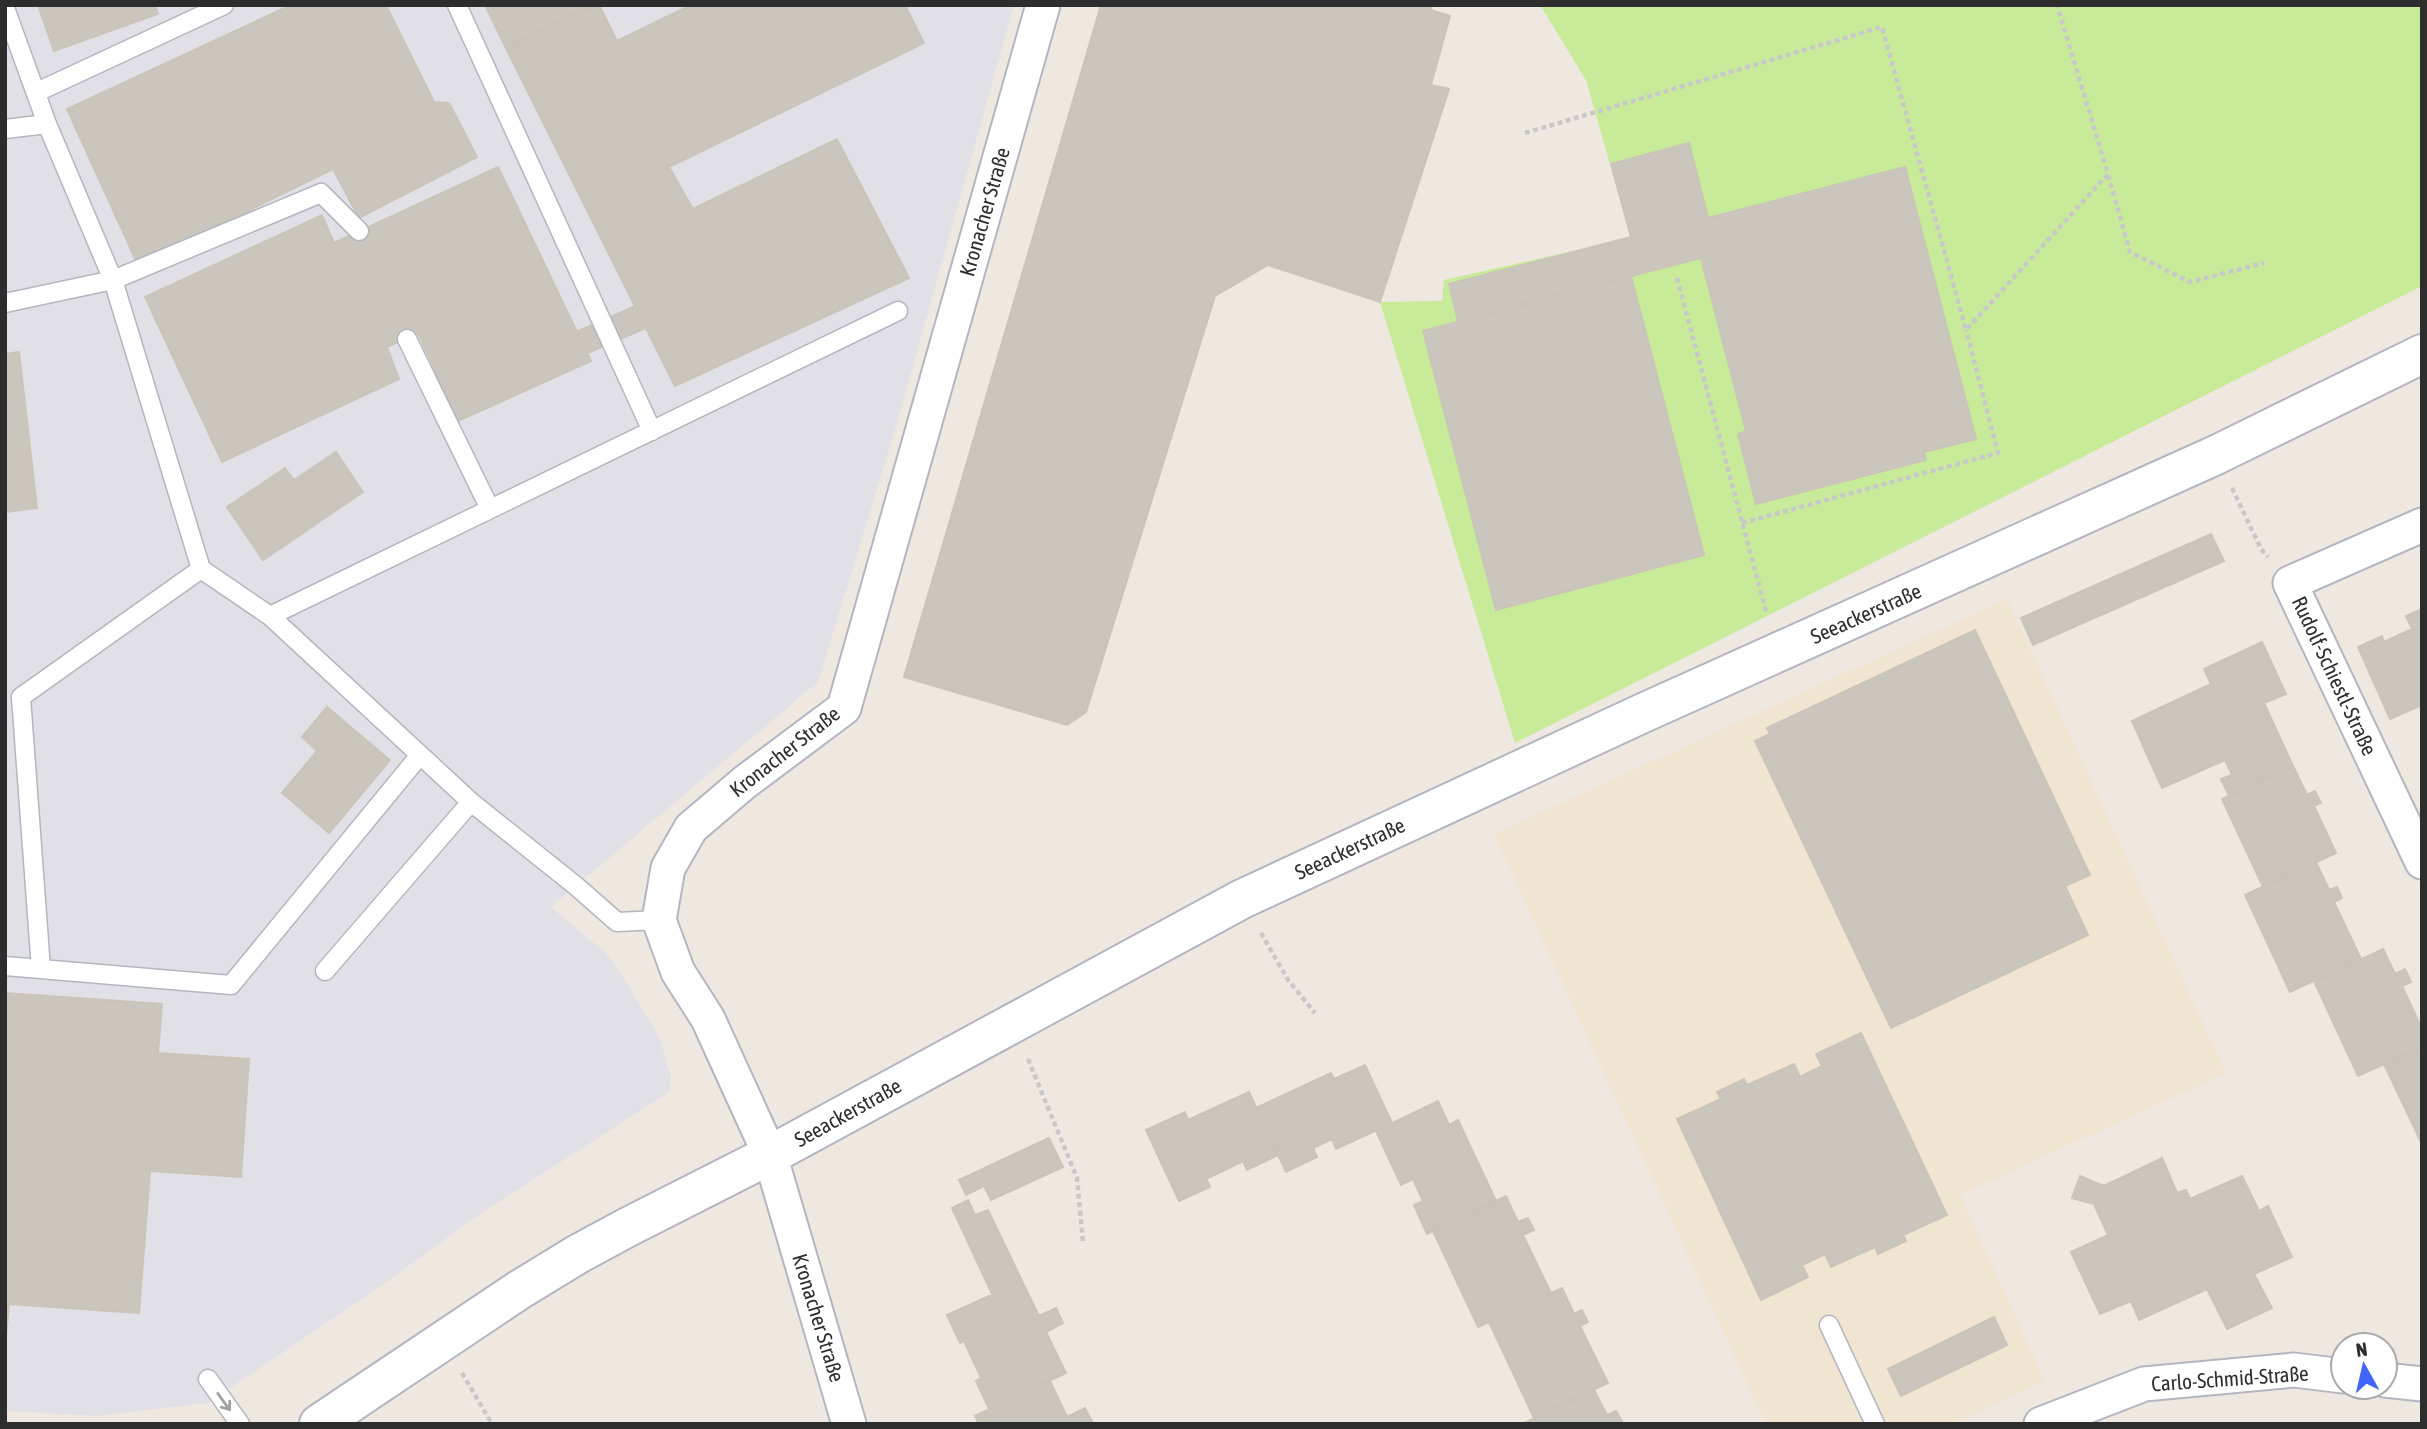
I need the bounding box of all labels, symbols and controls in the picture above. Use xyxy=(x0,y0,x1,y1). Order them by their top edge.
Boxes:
street label: Kronacher Straße xyxy=(954,145,1014,279)
street label: Seeackerstraße xyxy=(1807,578,1925,648)
street label: Rudolf-Schiestl-Straße xyxy=(2288,592,2382,759)
street label: Kronacher Straße xyxy=(725,701,844,802)
street label: Seeackerstraße xyxy=(1291,812,1408,884)
street label: Seeackerstraße xyxy=(790,1073,905,1151)
street label: Kronacher Straße xyxy=(788,1251,850,1385)
north arrow xyxy=(2329,1331,2399,1401)
text: N xyxy=(2355,1337,2369,1361)
street label: Carlo-Schmid-Straße xyxy=(2150,1361,2309,1395)
one-way arrow xyxy=(216,1392,231,1411)

